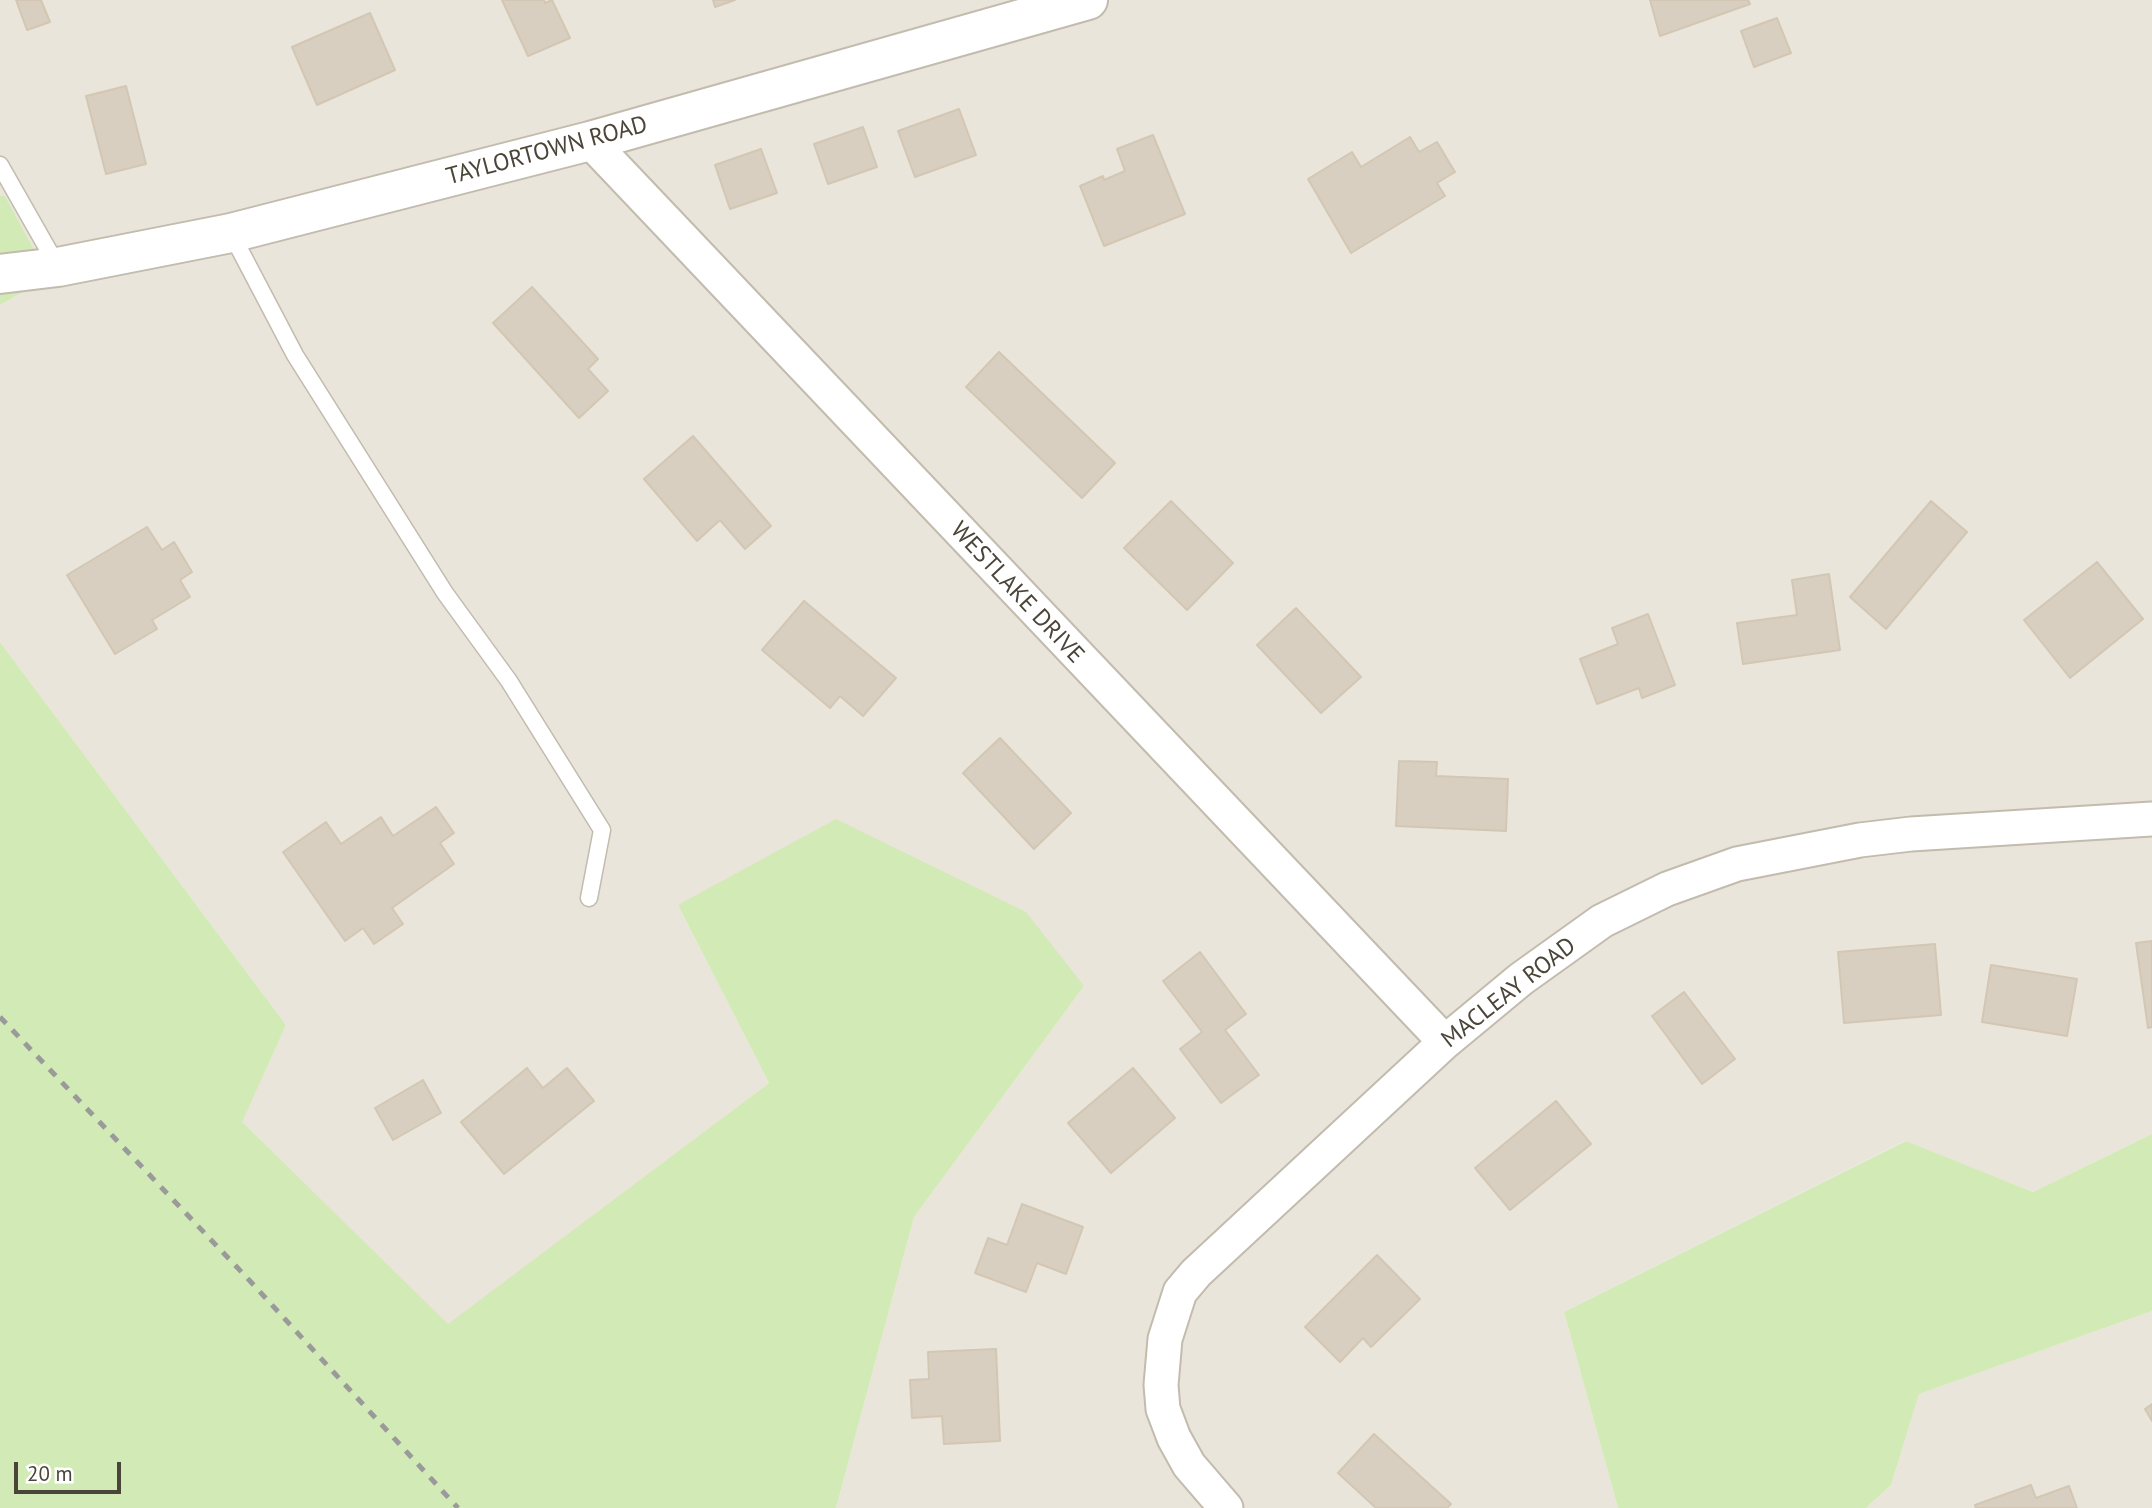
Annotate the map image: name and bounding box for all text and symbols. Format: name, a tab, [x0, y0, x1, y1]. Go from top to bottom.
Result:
street label: TAYLORTOWN ROAD	[443, 110, 651, 192]
street label: WESTLAKE DRIVE	[944, 516, 1090, 670]
street label: MACLEAY ROAD	[1436, 932, 1582, 1054]
scale bar	[18, 1448, 124, 1492]
text: 20 m	[27, 1460, 73, 1487]

